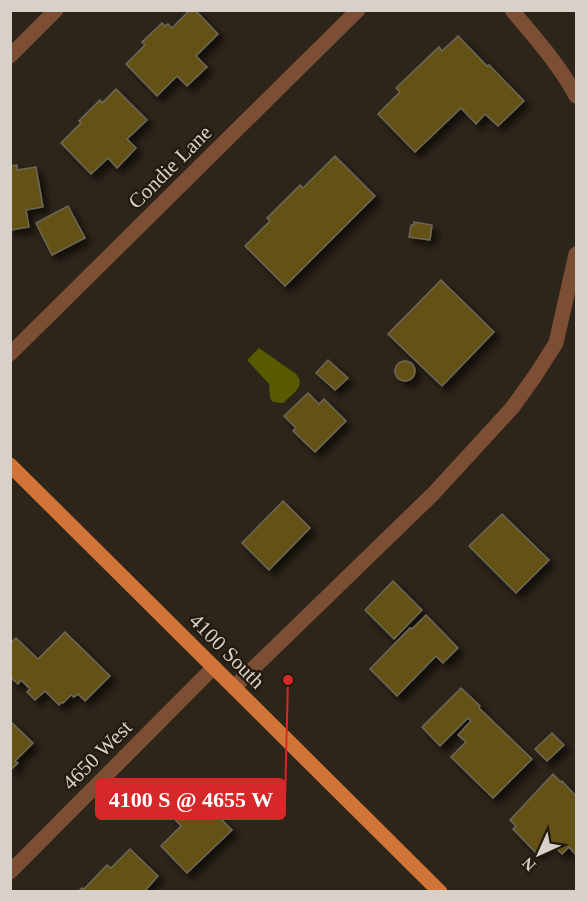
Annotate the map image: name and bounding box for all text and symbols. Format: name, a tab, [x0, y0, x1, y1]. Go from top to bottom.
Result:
street label: Condie Lane	[123, 120, 217, 214]
street label: 4100 South	[184, 608, 270, 694]
street label: 4650 West	[57, 715, 137, 795]
callout: 4100 S @ 4655 W	[96, 779, 285, 819]
text: 4100 S @ 4655 W	[109, 787, 273, 812]
north arrow	[509, 824, 569, 884]
text: N	[518, 854, 539, 874]

